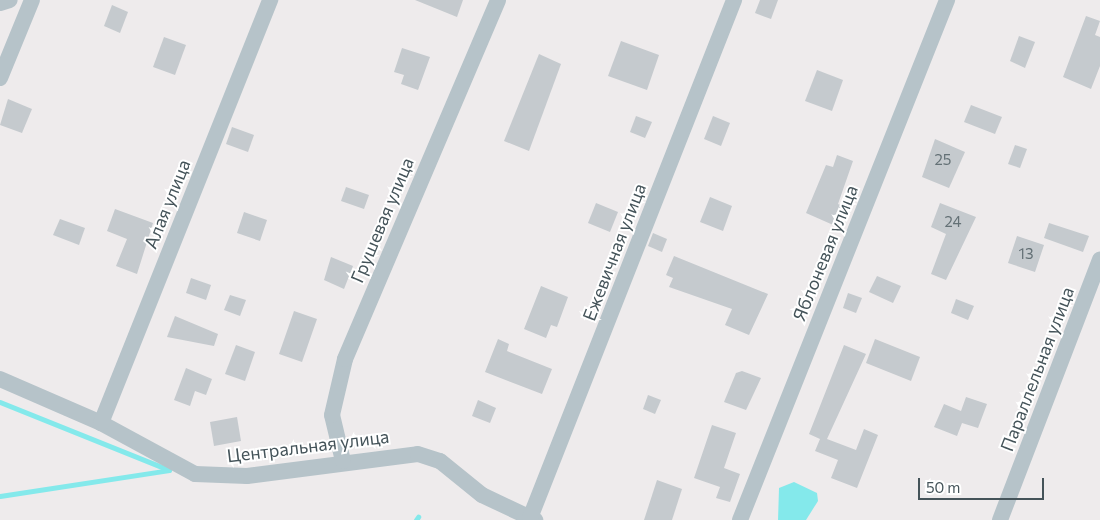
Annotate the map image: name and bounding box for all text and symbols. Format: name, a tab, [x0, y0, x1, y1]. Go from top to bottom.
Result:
house number: 25	[935, 151, 951, 169]
street label: Грушевая улица	[346, 154, 418, 286]
street label: Алая улица	[139, 156, 195, 252]
street label: Ежевичная улица	[578, 180, 650, 324]
street label: Яблоневая улица	[788, 182, 862, 324]
house number: 24	[944, 213, 962, 231]
house number: 13	[1019, 245, 1033, 263]
street label: Параллельная улица	[996, 284, 1078, 454]
street label: Центральная улица	[226, 425, 390, 467]
scale bar	[920, 468, 1046, 500]
text: 50 m	[926, 478, 960, 496]

